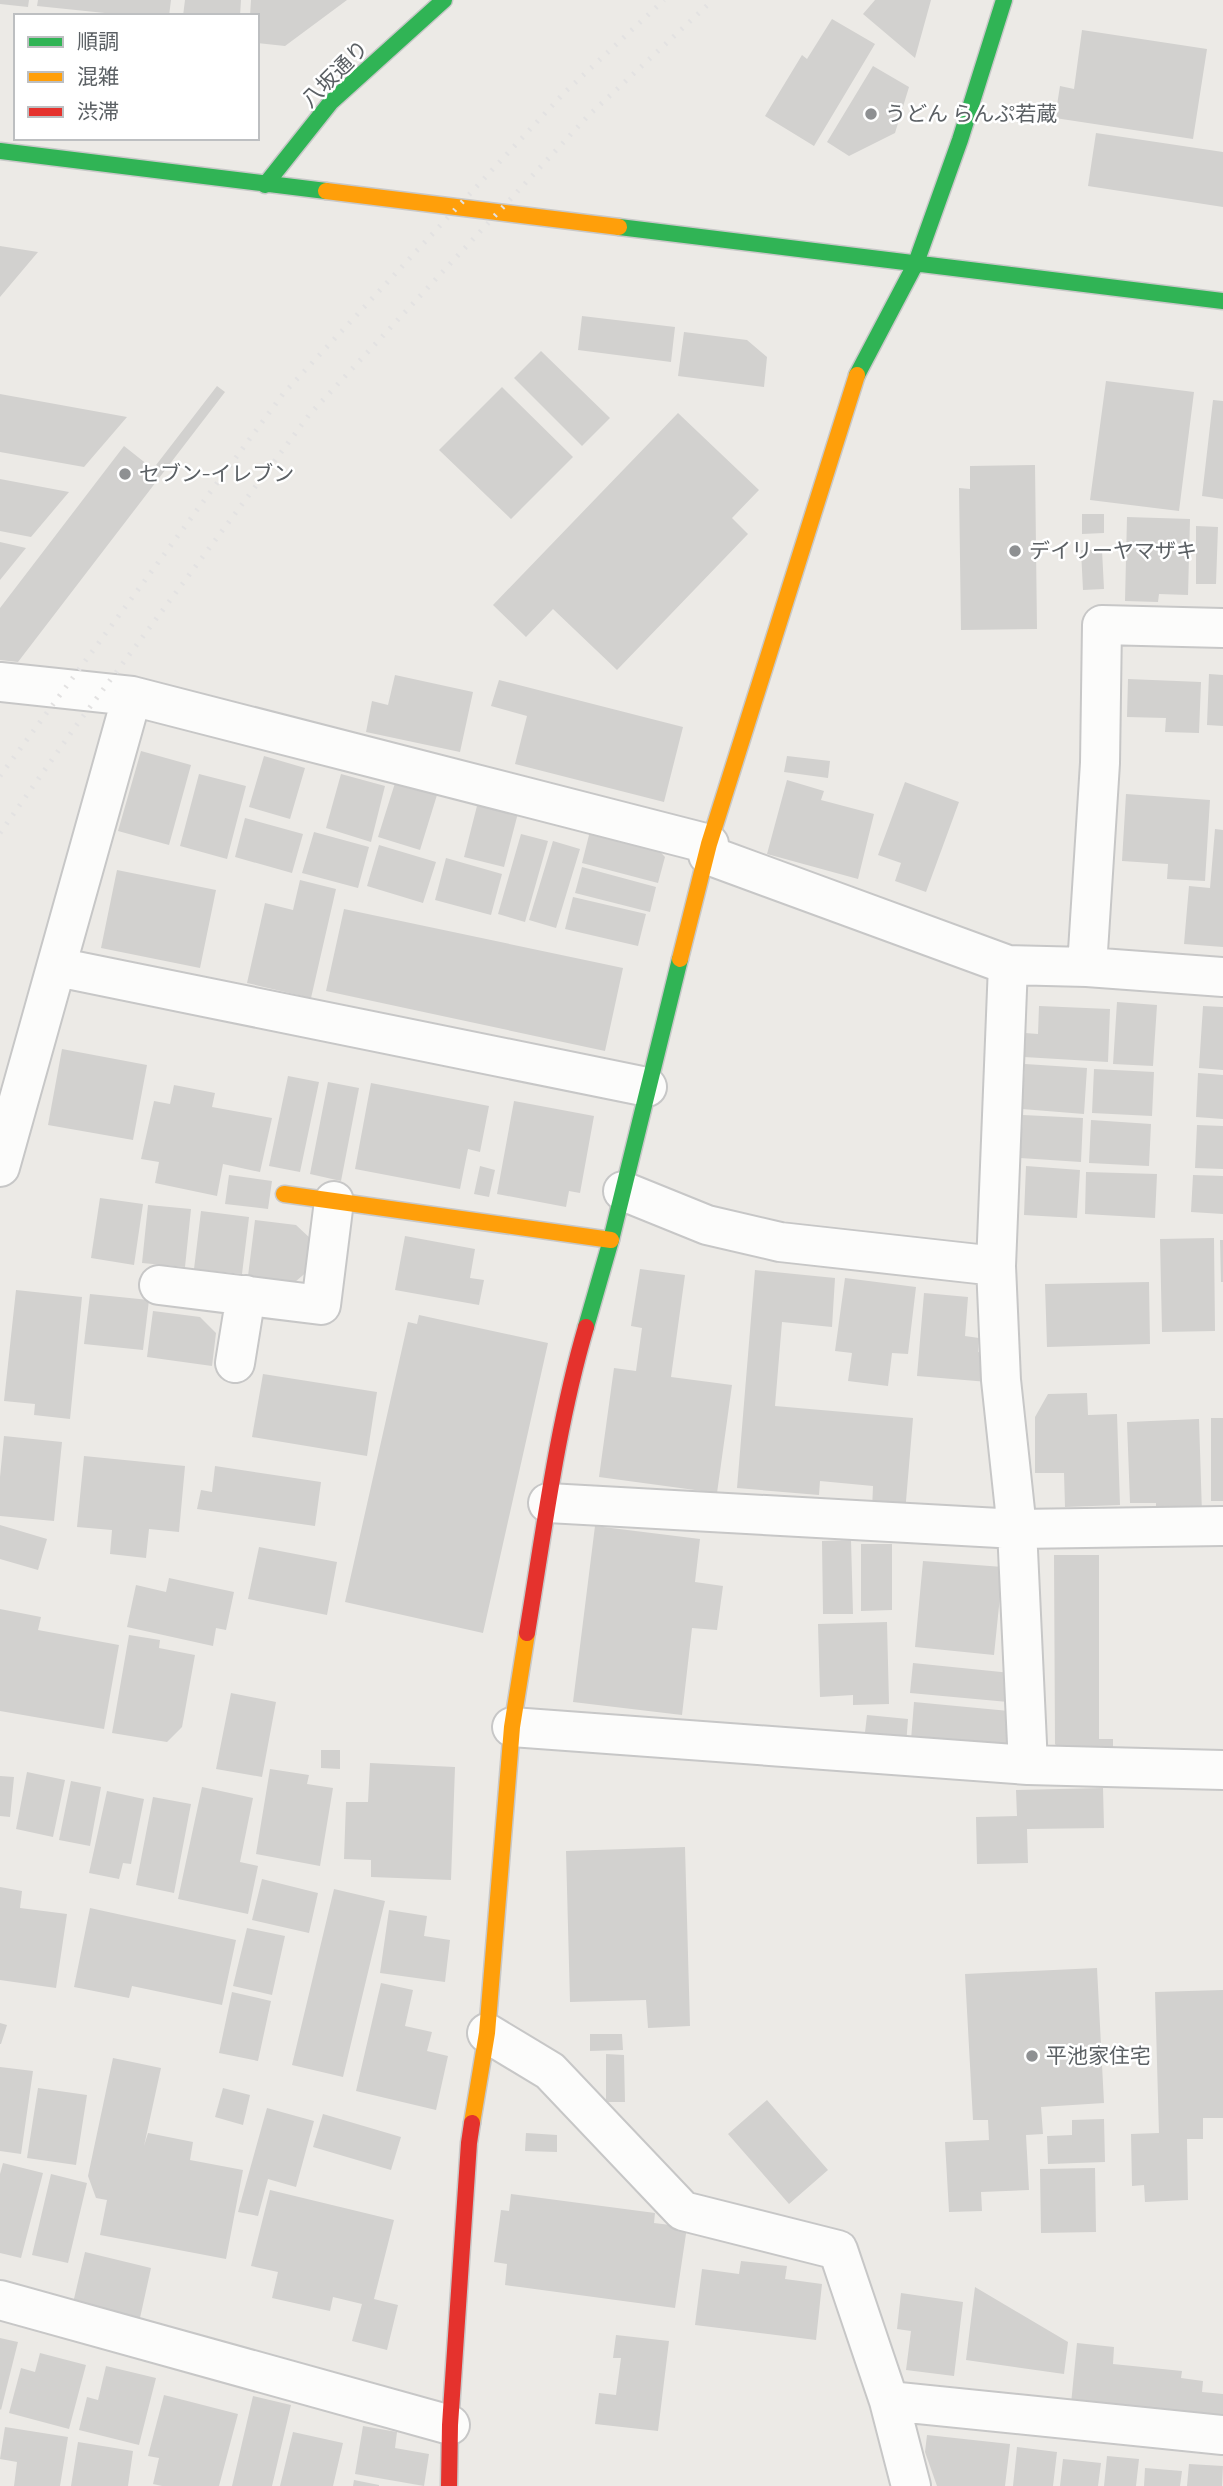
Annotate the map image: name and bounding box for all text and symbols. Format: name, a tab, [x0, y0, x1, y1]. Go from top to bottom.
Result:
legend	[14, 14, 259, 140]
text: 順調	[77, 28, 119, 53]
street label: 八坂通り	[295, 34, 372, 111]
text: 混雑	[77, 63, 119, 88]
text: 渋滞	[77, 98, 119, 123]
place label: うどん らんぷ若蔵	[885, 100, 1057, 125]
marker: うどん らんぷ若蔵	[863, 106, 879, 122]
place label: セブン-イレブン	[139, 460, 294, 485]
marker: セブン-イレブン	[117, 466, 133, 482]
place label: デイリーヤマザキ	[1029, 537, 1197, 562]
marker: デイリーヤマザキ	[1007, 543, 1023, 559]
place label: 平池家住宅	[1046, 2042, 1151, 2067]
marker: 平池家住宅	[1024, 2048, 1040, 2064]

